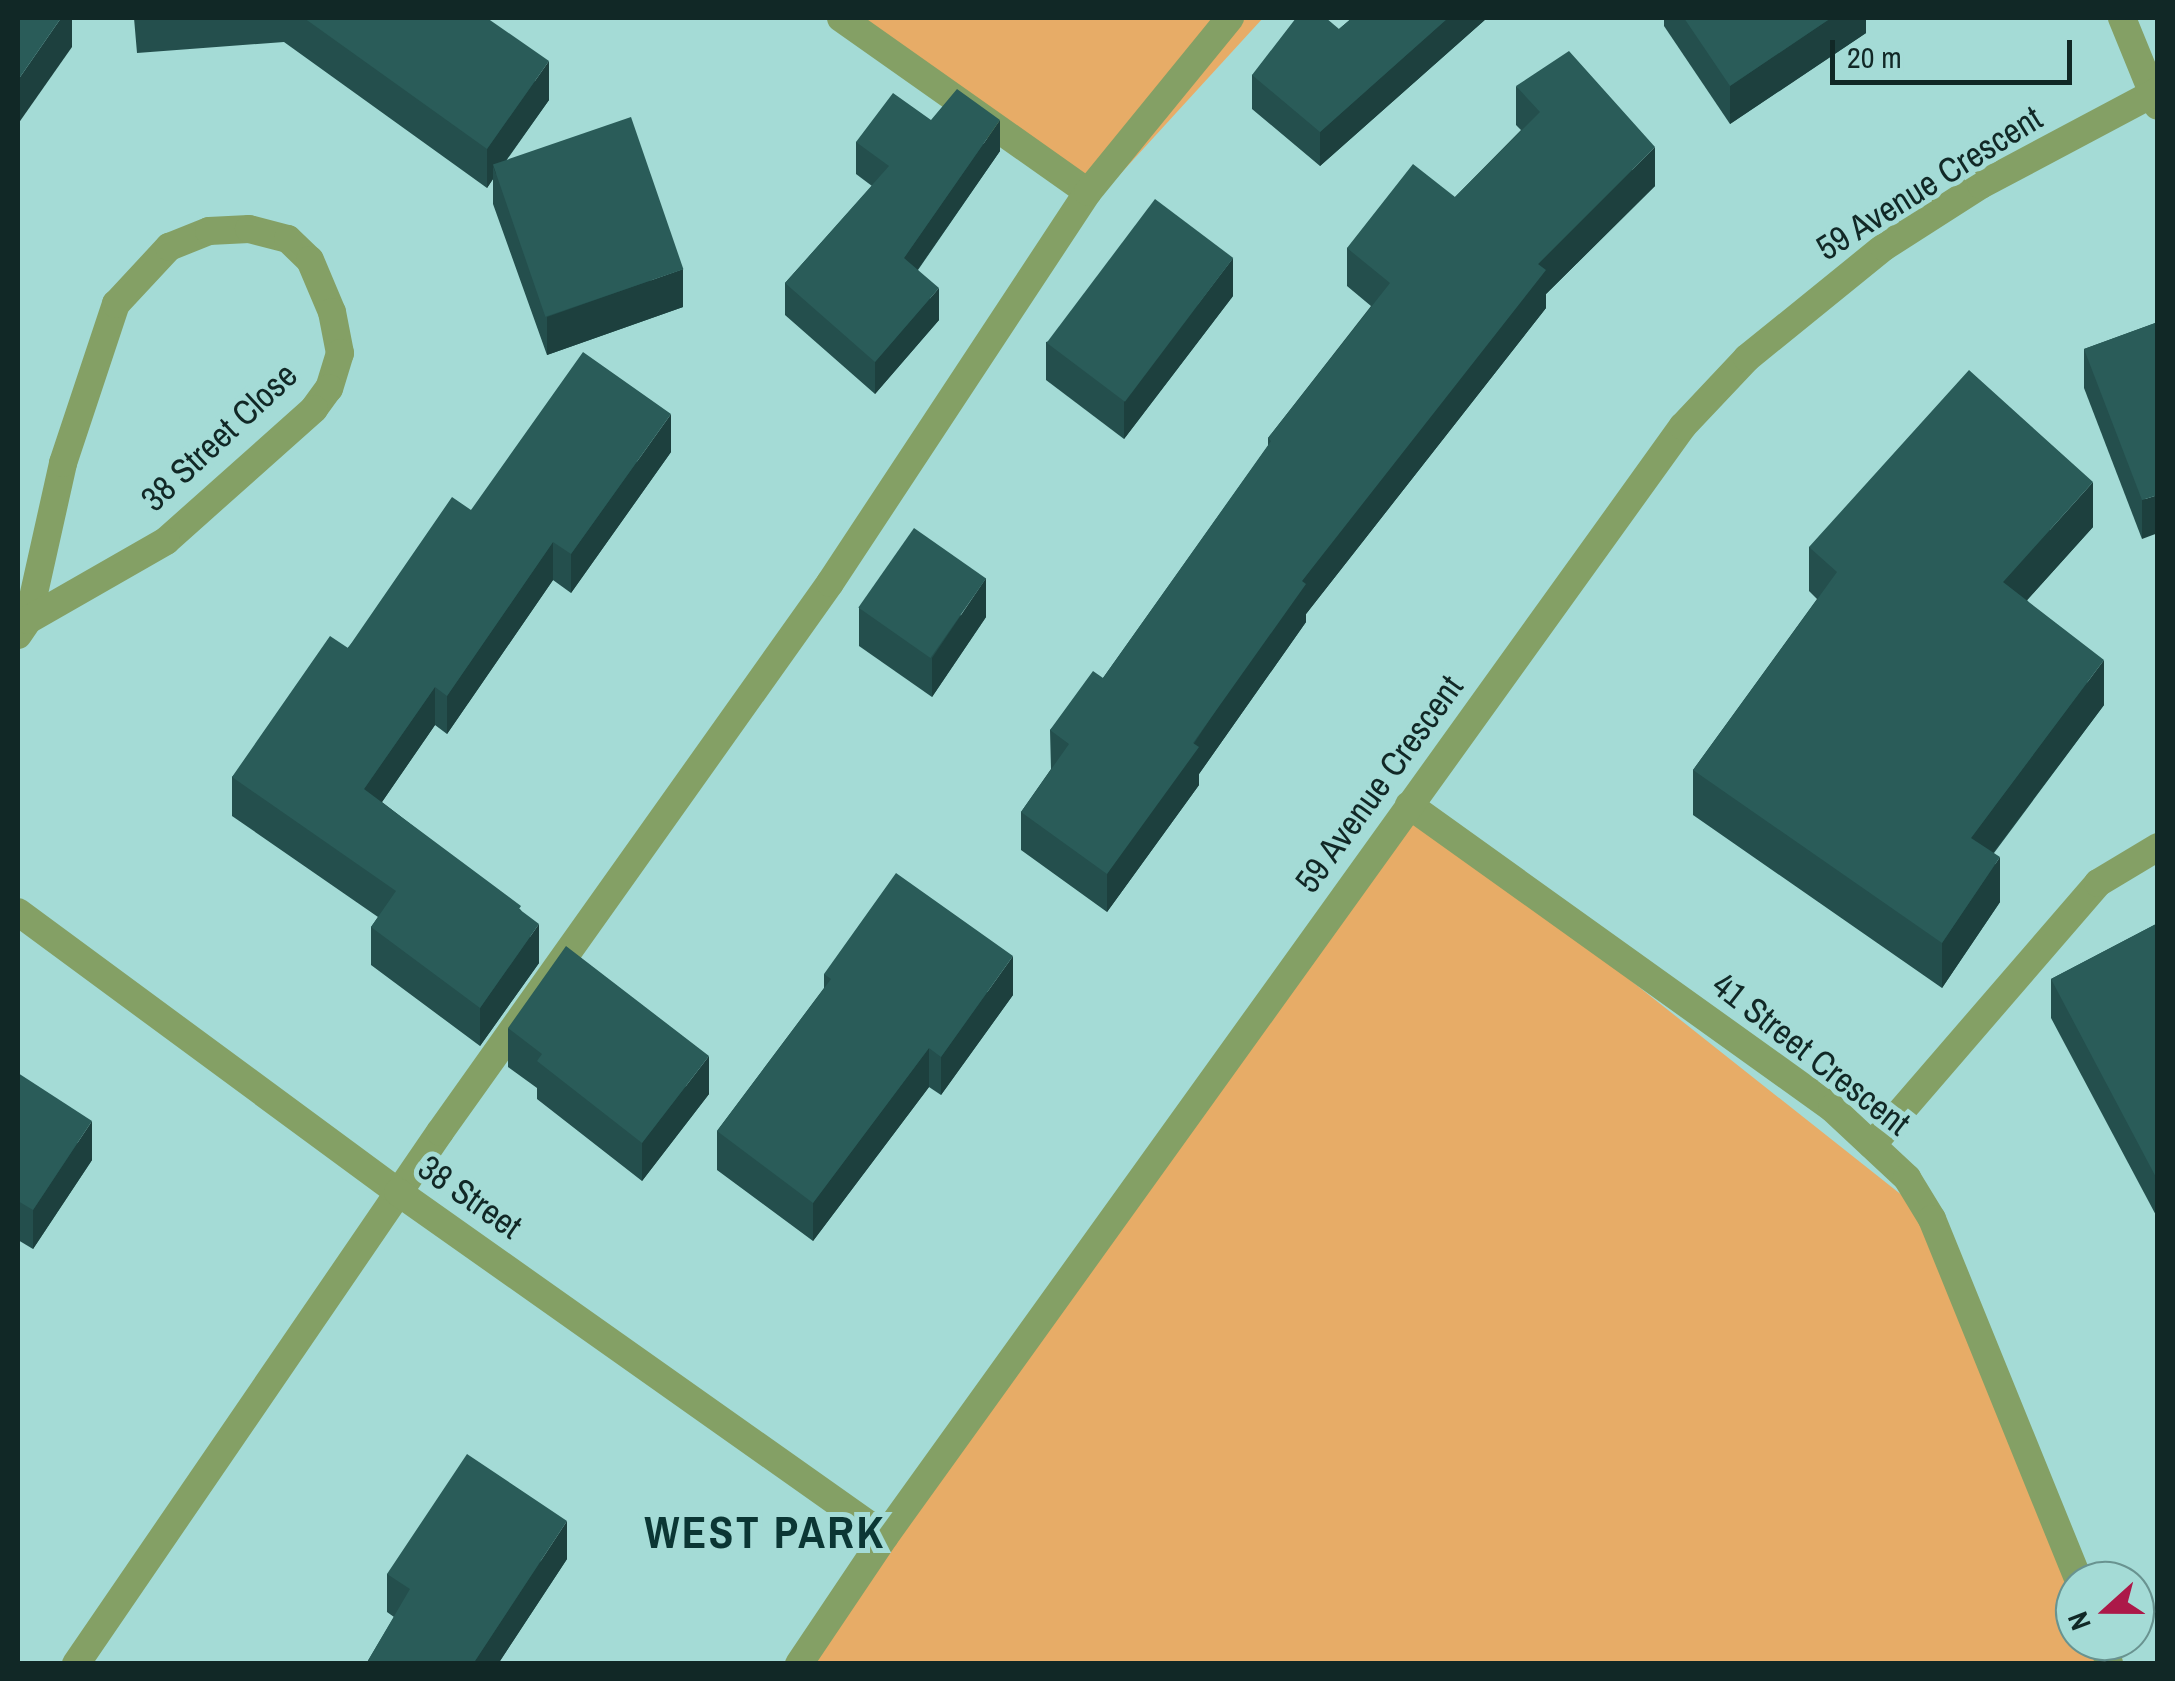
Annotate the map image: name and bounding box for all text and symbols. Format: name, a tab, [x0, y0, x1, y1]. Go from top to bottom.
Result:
scale bar	[1835, 20, 2078, 82]
text: 20 m	[1847, 37, 1902, 77]
street label: 59 Avenue Crescent	[1808, 96, 2050, 270]
street label: 38 Street Close	[132, 354, 306, 520]
street label: 59 Avenue Crescent	[1286, 667, 1472, 901]
street label: 41 Street Crescent	[1704, 964, 1918, 1144]
street label: 38 Street	[410, 1146, 530, 1248]
district label: WEST PARK	[644, 1505, 886, 1559]
north arrow	[2055, 1561, 2155, 1661]
text: N	[2058, 1606, 2100, 1636]

